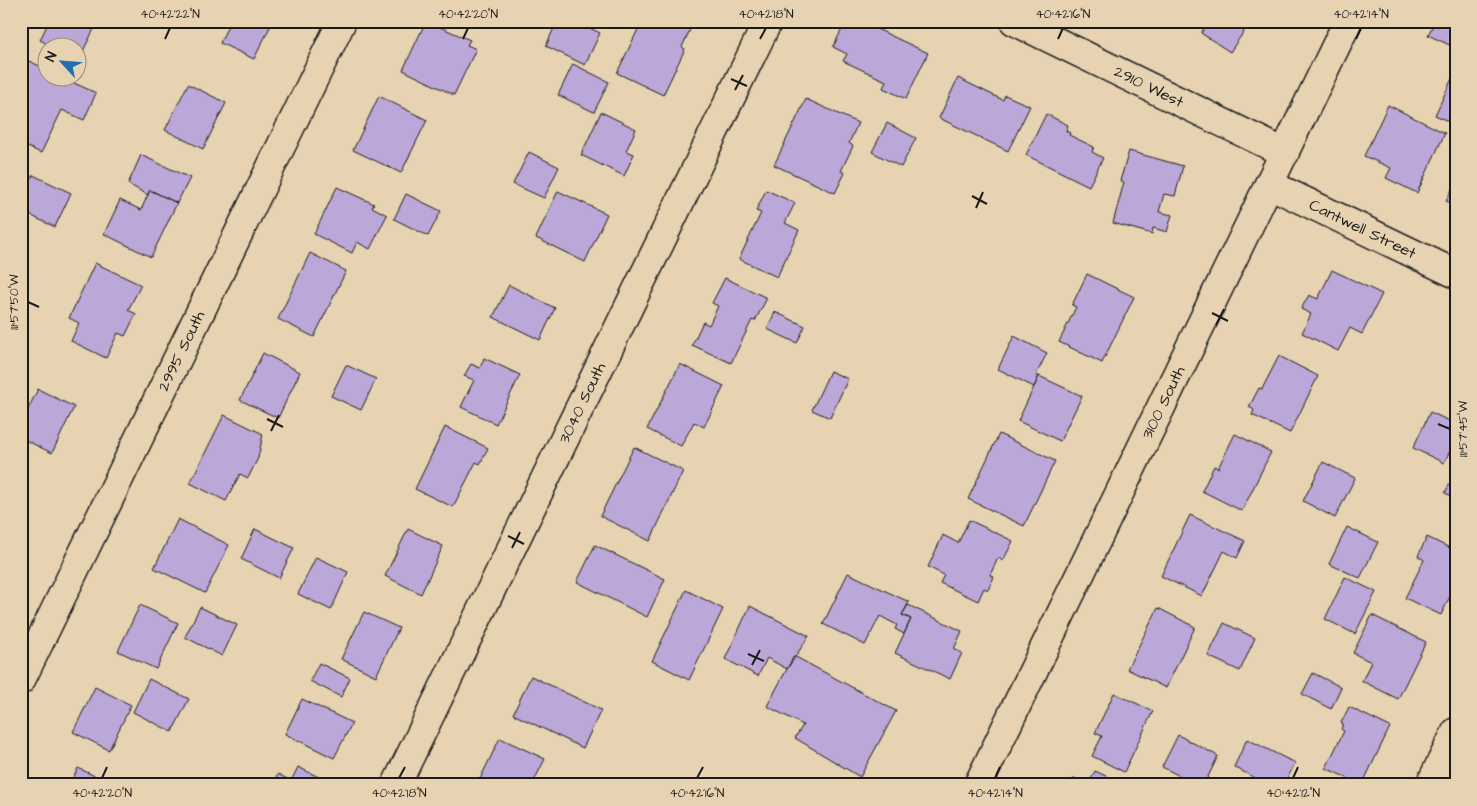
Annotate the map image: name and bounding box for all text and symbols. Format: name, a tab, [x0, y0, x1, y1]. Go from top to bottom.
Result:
text: 40°42'22"N	[140, 6, 200, 23]
text: 40°42'20"N	[438, 6, 499, 23]
text: 40°42'18"N	[738, 6, 794, 23]
text: 40°42'16"N	[1036, 6, 1091, 23]
text: 40°42'14"N	[1333, 6, 1389, 23]
north arrow	[38, 38, 88, 88]
text: N	[40, 48, 62, 65]
street label: 2910 West	[1110, 60, 1188, 113]
street label: Cantwell Street	[1306, 194, 1420, 264]
text: 111°57'50"W	[6, 274, 23, 330]
street label: 2995 South	[152, 307, 210, 395]
street label: 3040 South	[553, 359, 611, 447]
street label: 3100 South	[1136, 362, 1190, 443]
text: 111°57'45"W	[1455, 400, 1472, 457]
text: 40°42'20"N	[72, 785, 133, 802]
text: 40°42'18"N	[371, 785, 427, 802]
text: 40°42'16"N	[670, 785, 725, 802]
text: 40°42'14"N	[967, 785, 1023, 802]
text: 40°42'12"N	[1266, 785, 1321, 802]

